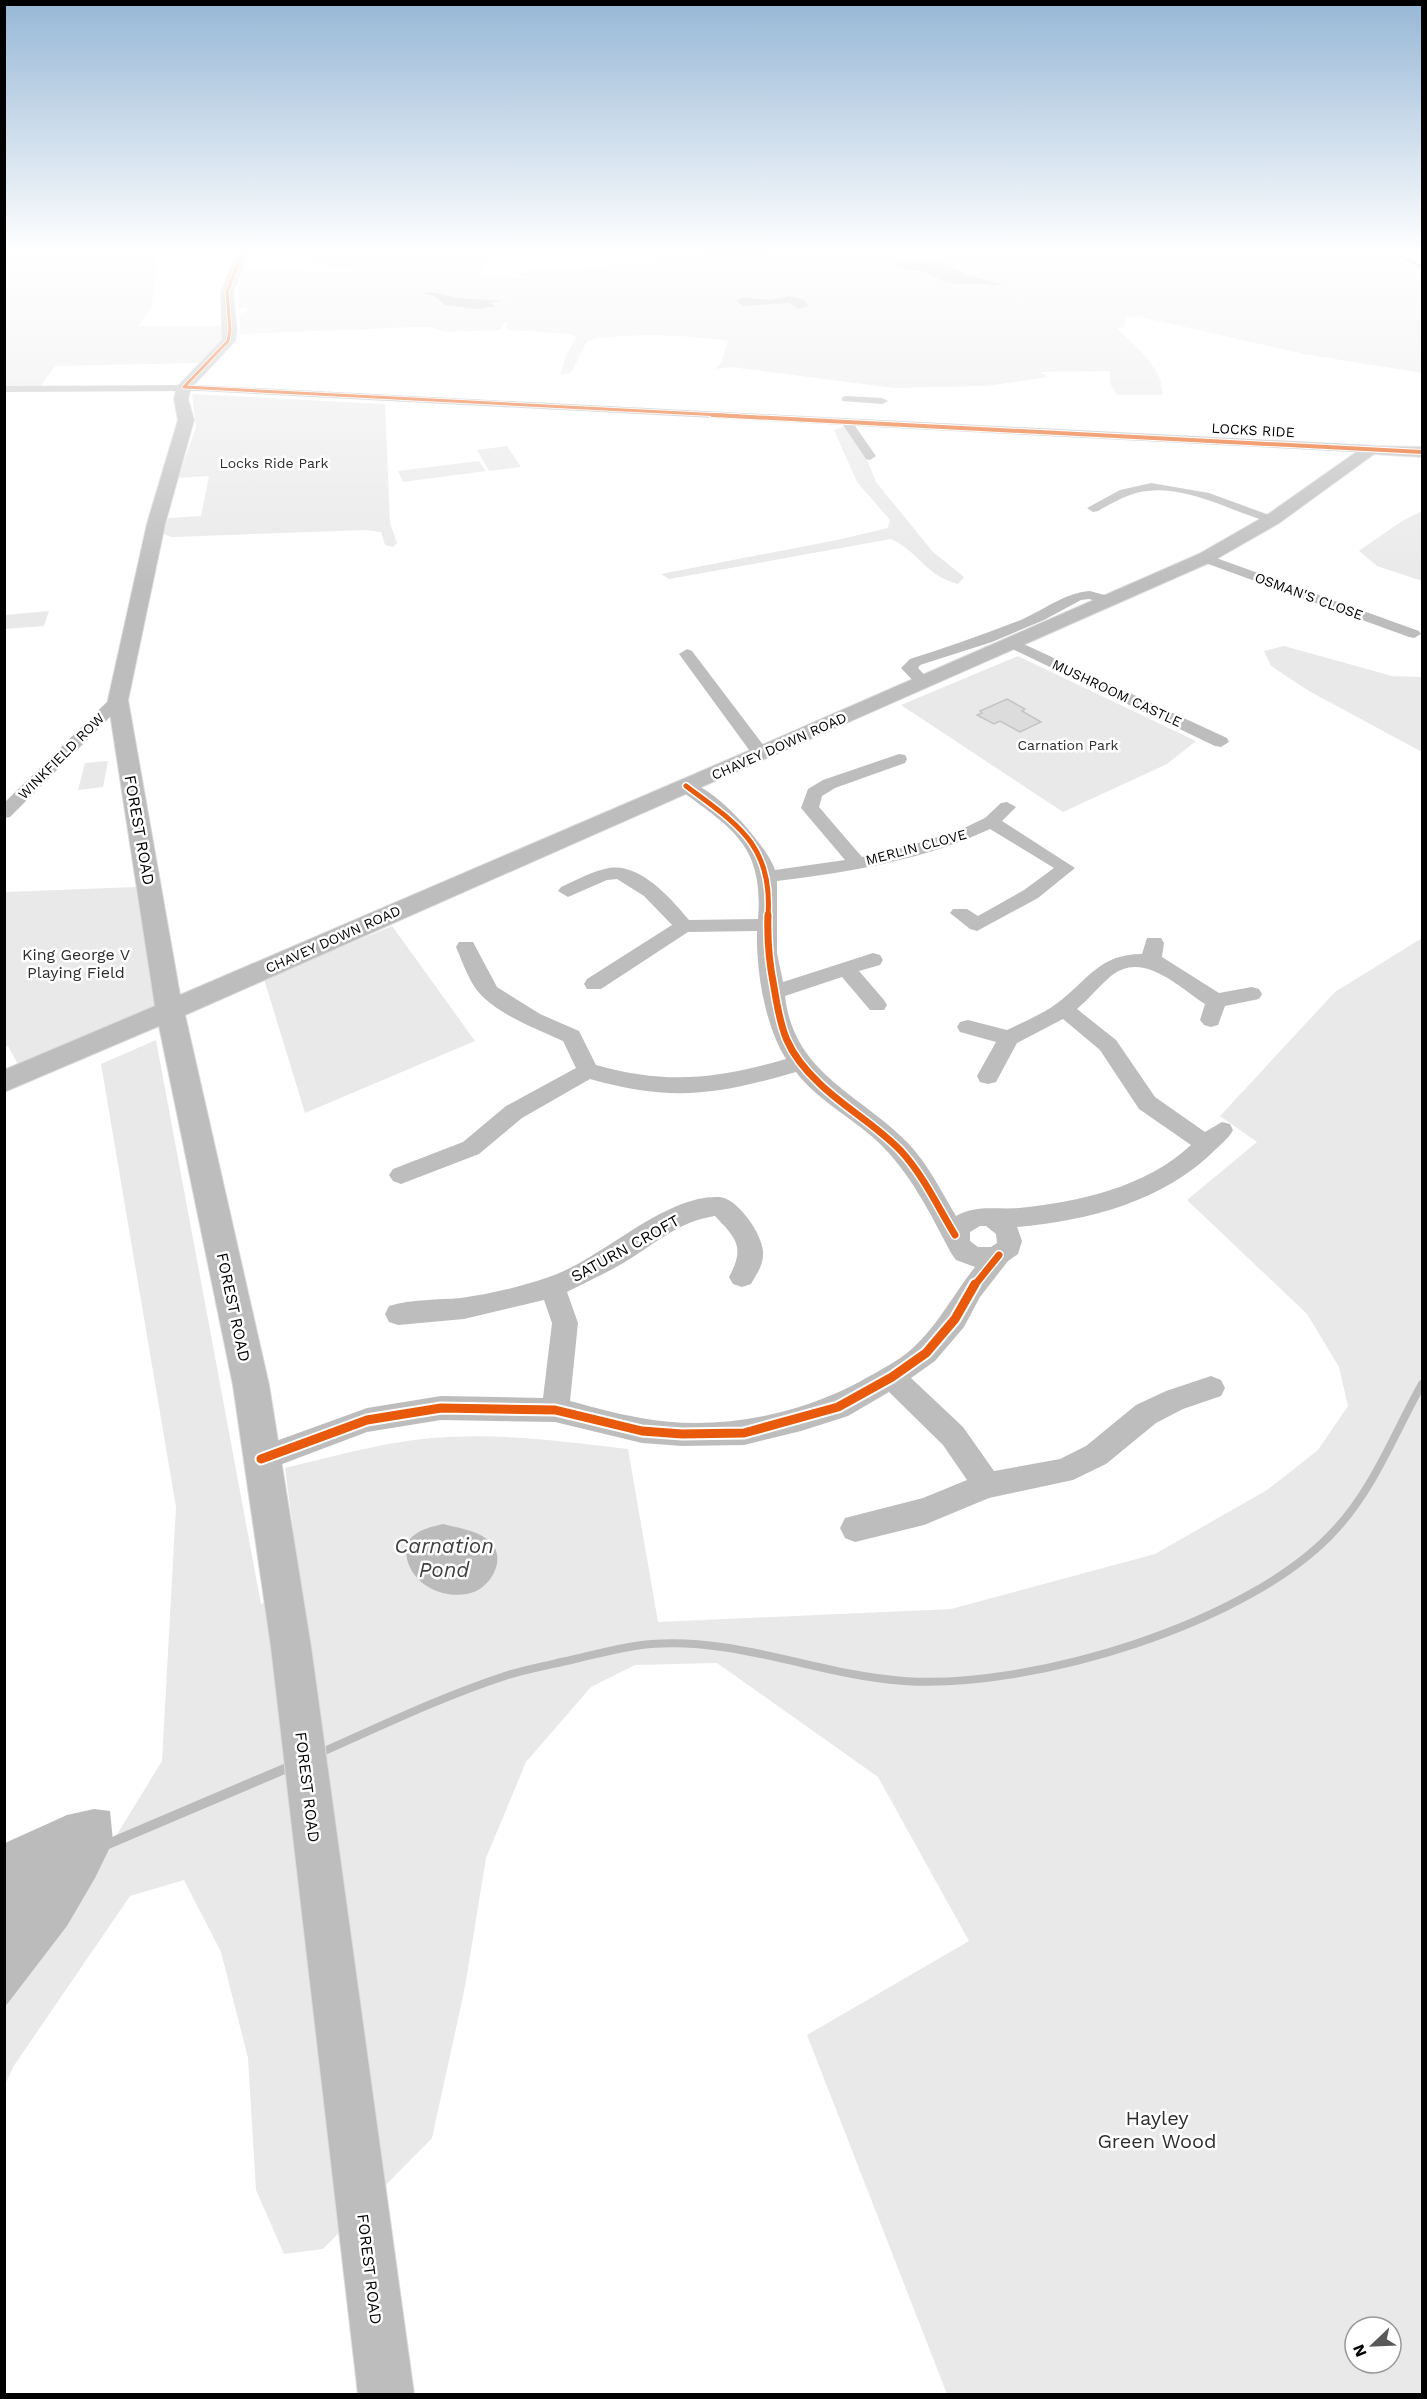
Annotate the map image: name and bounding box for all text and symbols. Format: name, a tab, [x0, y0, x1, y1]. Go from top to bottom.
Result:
street label: LOCKS RIDE	[1211, 420, 1295, 440]
park label: Locks Ride Park	[219, 455, 329, 471]
street label: OSMAN'S CLOSE	[1253, 569, 1365, 623]
street label: MUSHROOM CASTLE	[1050, 656, 1184, 730]
street label: CHAVEY DOWN ROAD	[709, 709, 849, 783]
street label: WINKFIELD ROW	[15, 710, 107, 802]
park label: Carnation Park	[1017, 737, 1119, 753]
street label: FOREST ROAD	[121, 774, 159, 886]
street label: MERLIN CLOVE	[864, 826, 968, 868]
street label: CHAVEY DOWN ROAD	[263, 902, 403, 976]
park label: King George V Playing Field	[22, 945, 130, 982]
street label: SATURN CROFT	[568, 1211, 683, 1286]
street label: FOREST ROAD	[213, 1251, 254, 1363]
water label: Carnation Pond	[394, 1533, 494, 1582]
street label: FOREST ROAD	[291, 1731, 324, 1843]
park label: Hayley Green Wood	[1097, 2106, 1217, 2153]
street label: FOREST ROAD	[353, 2213, 386, 2325]
north arrow	[1343, 2315, 1403, 2375]
text: N	[1349, 2341, 1371, 2360]

